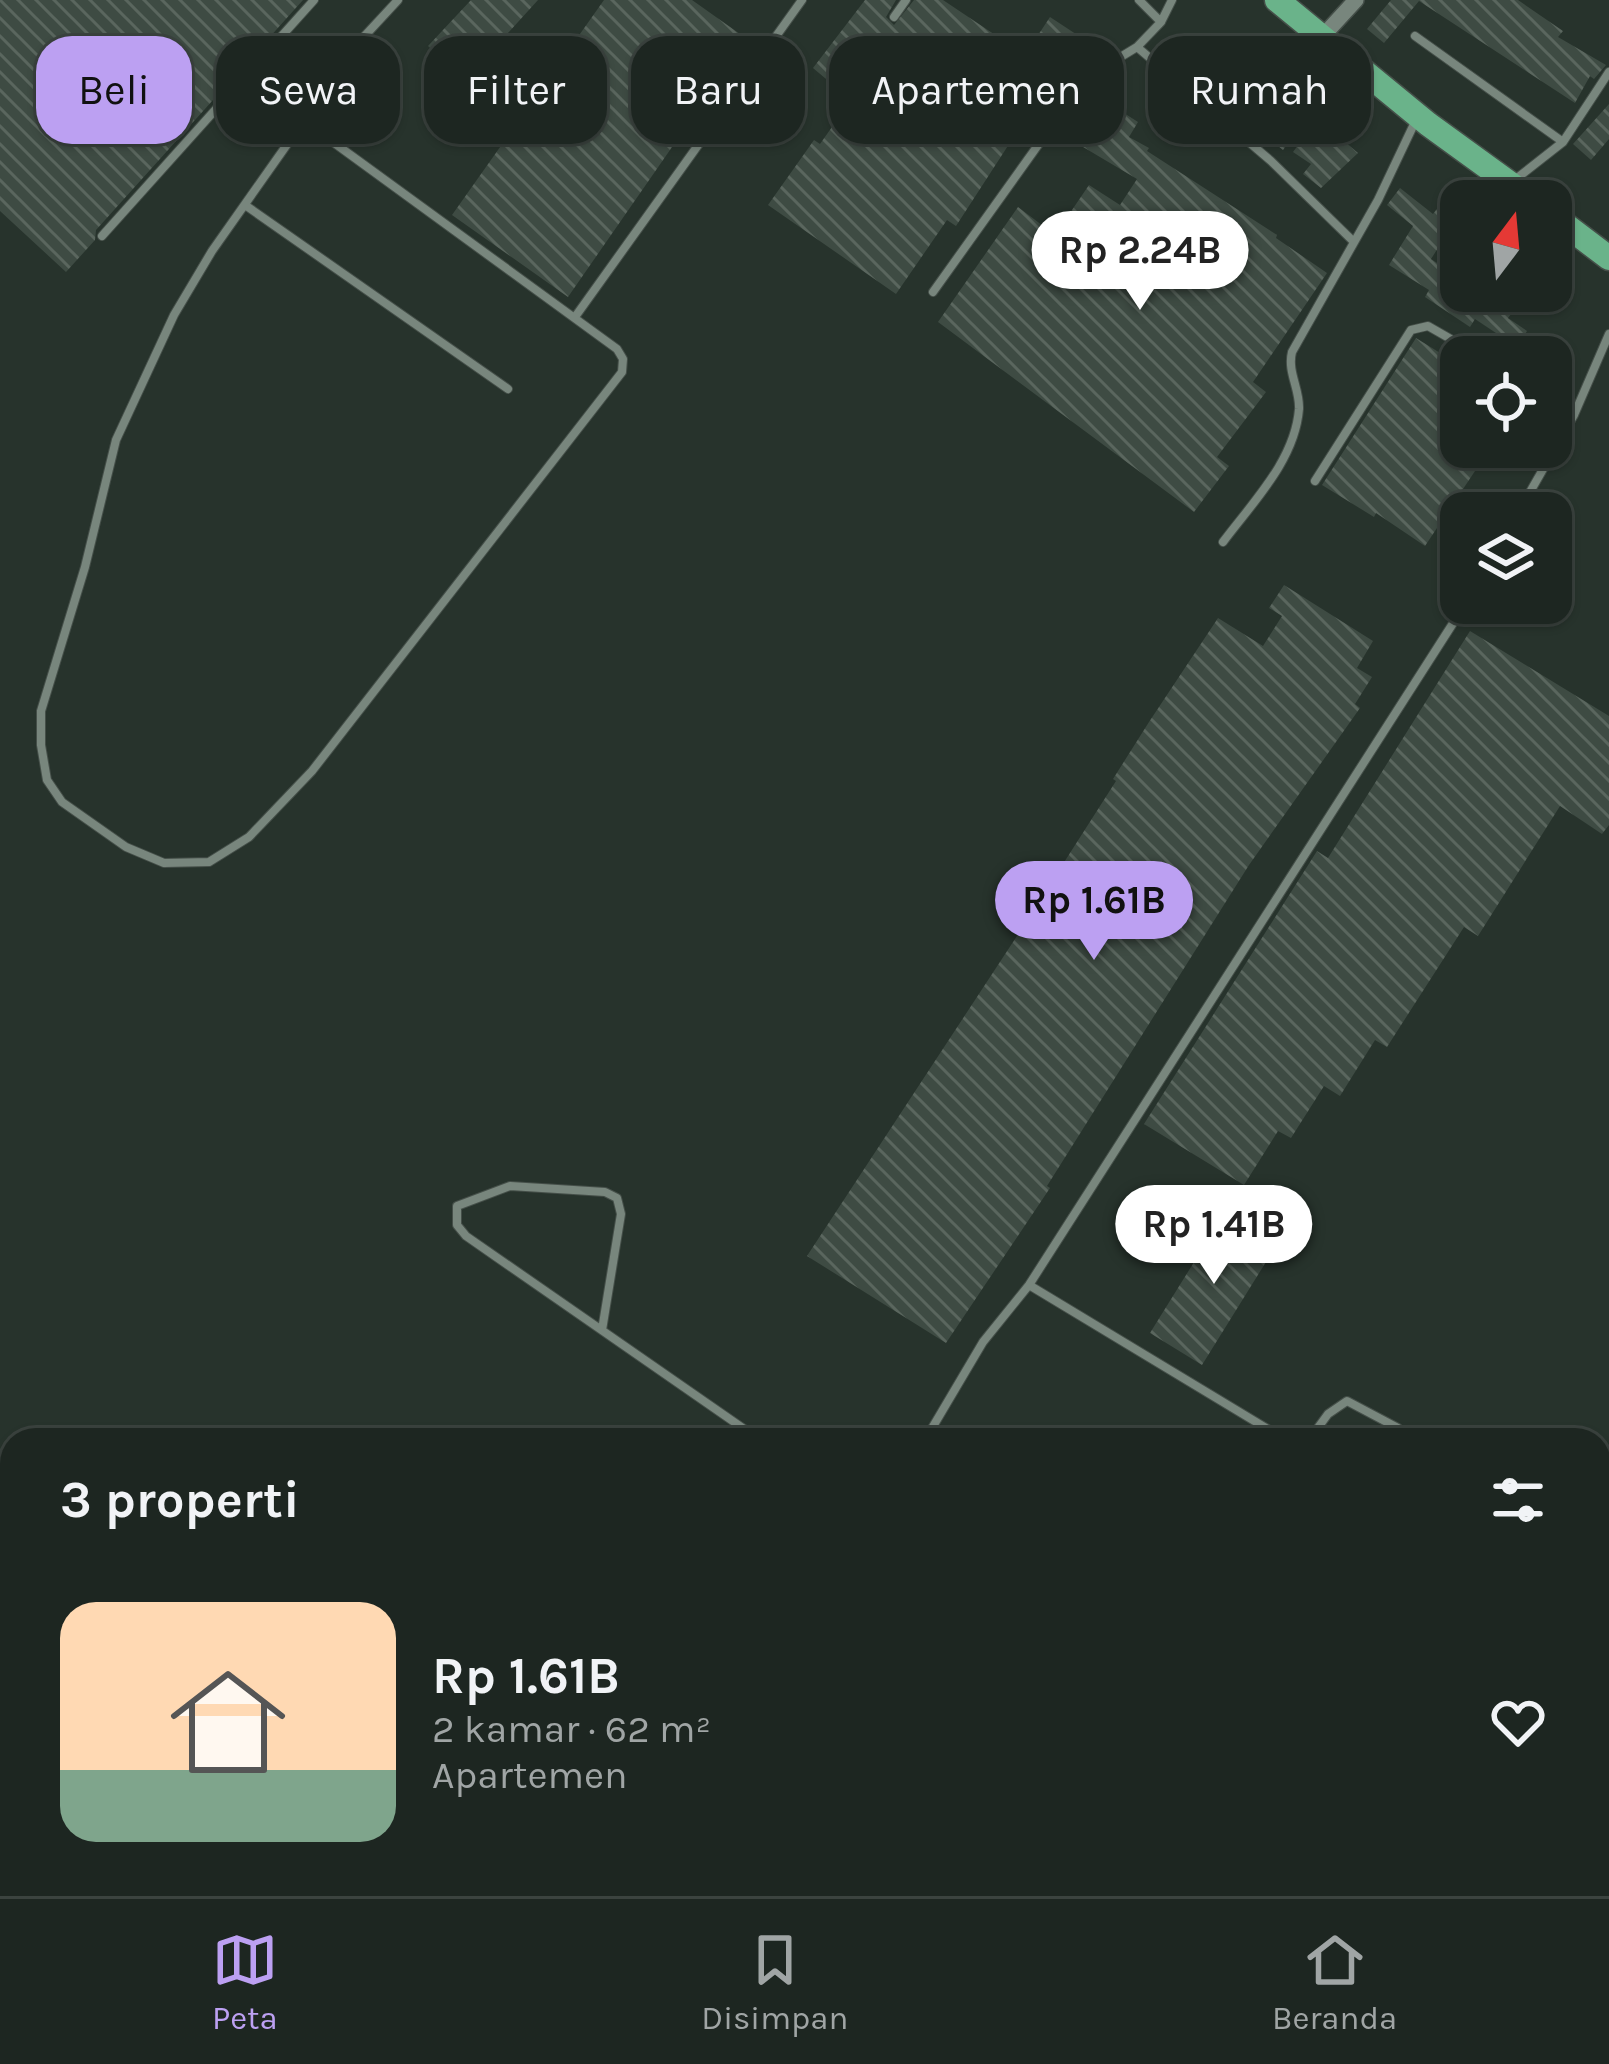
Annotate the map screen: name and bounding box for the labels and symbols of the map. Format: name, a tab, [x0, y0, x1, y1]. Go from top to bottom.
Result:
north arrow	[1440, 180, 1572, 312]
pin: Rp 2.24B	[1016, 211, 1264, 313]
pin: Rp 1.61B	[970, 861, 1218, 963]
pin: Rp 1.41B	[1090, 1185, 1338, 1287]

